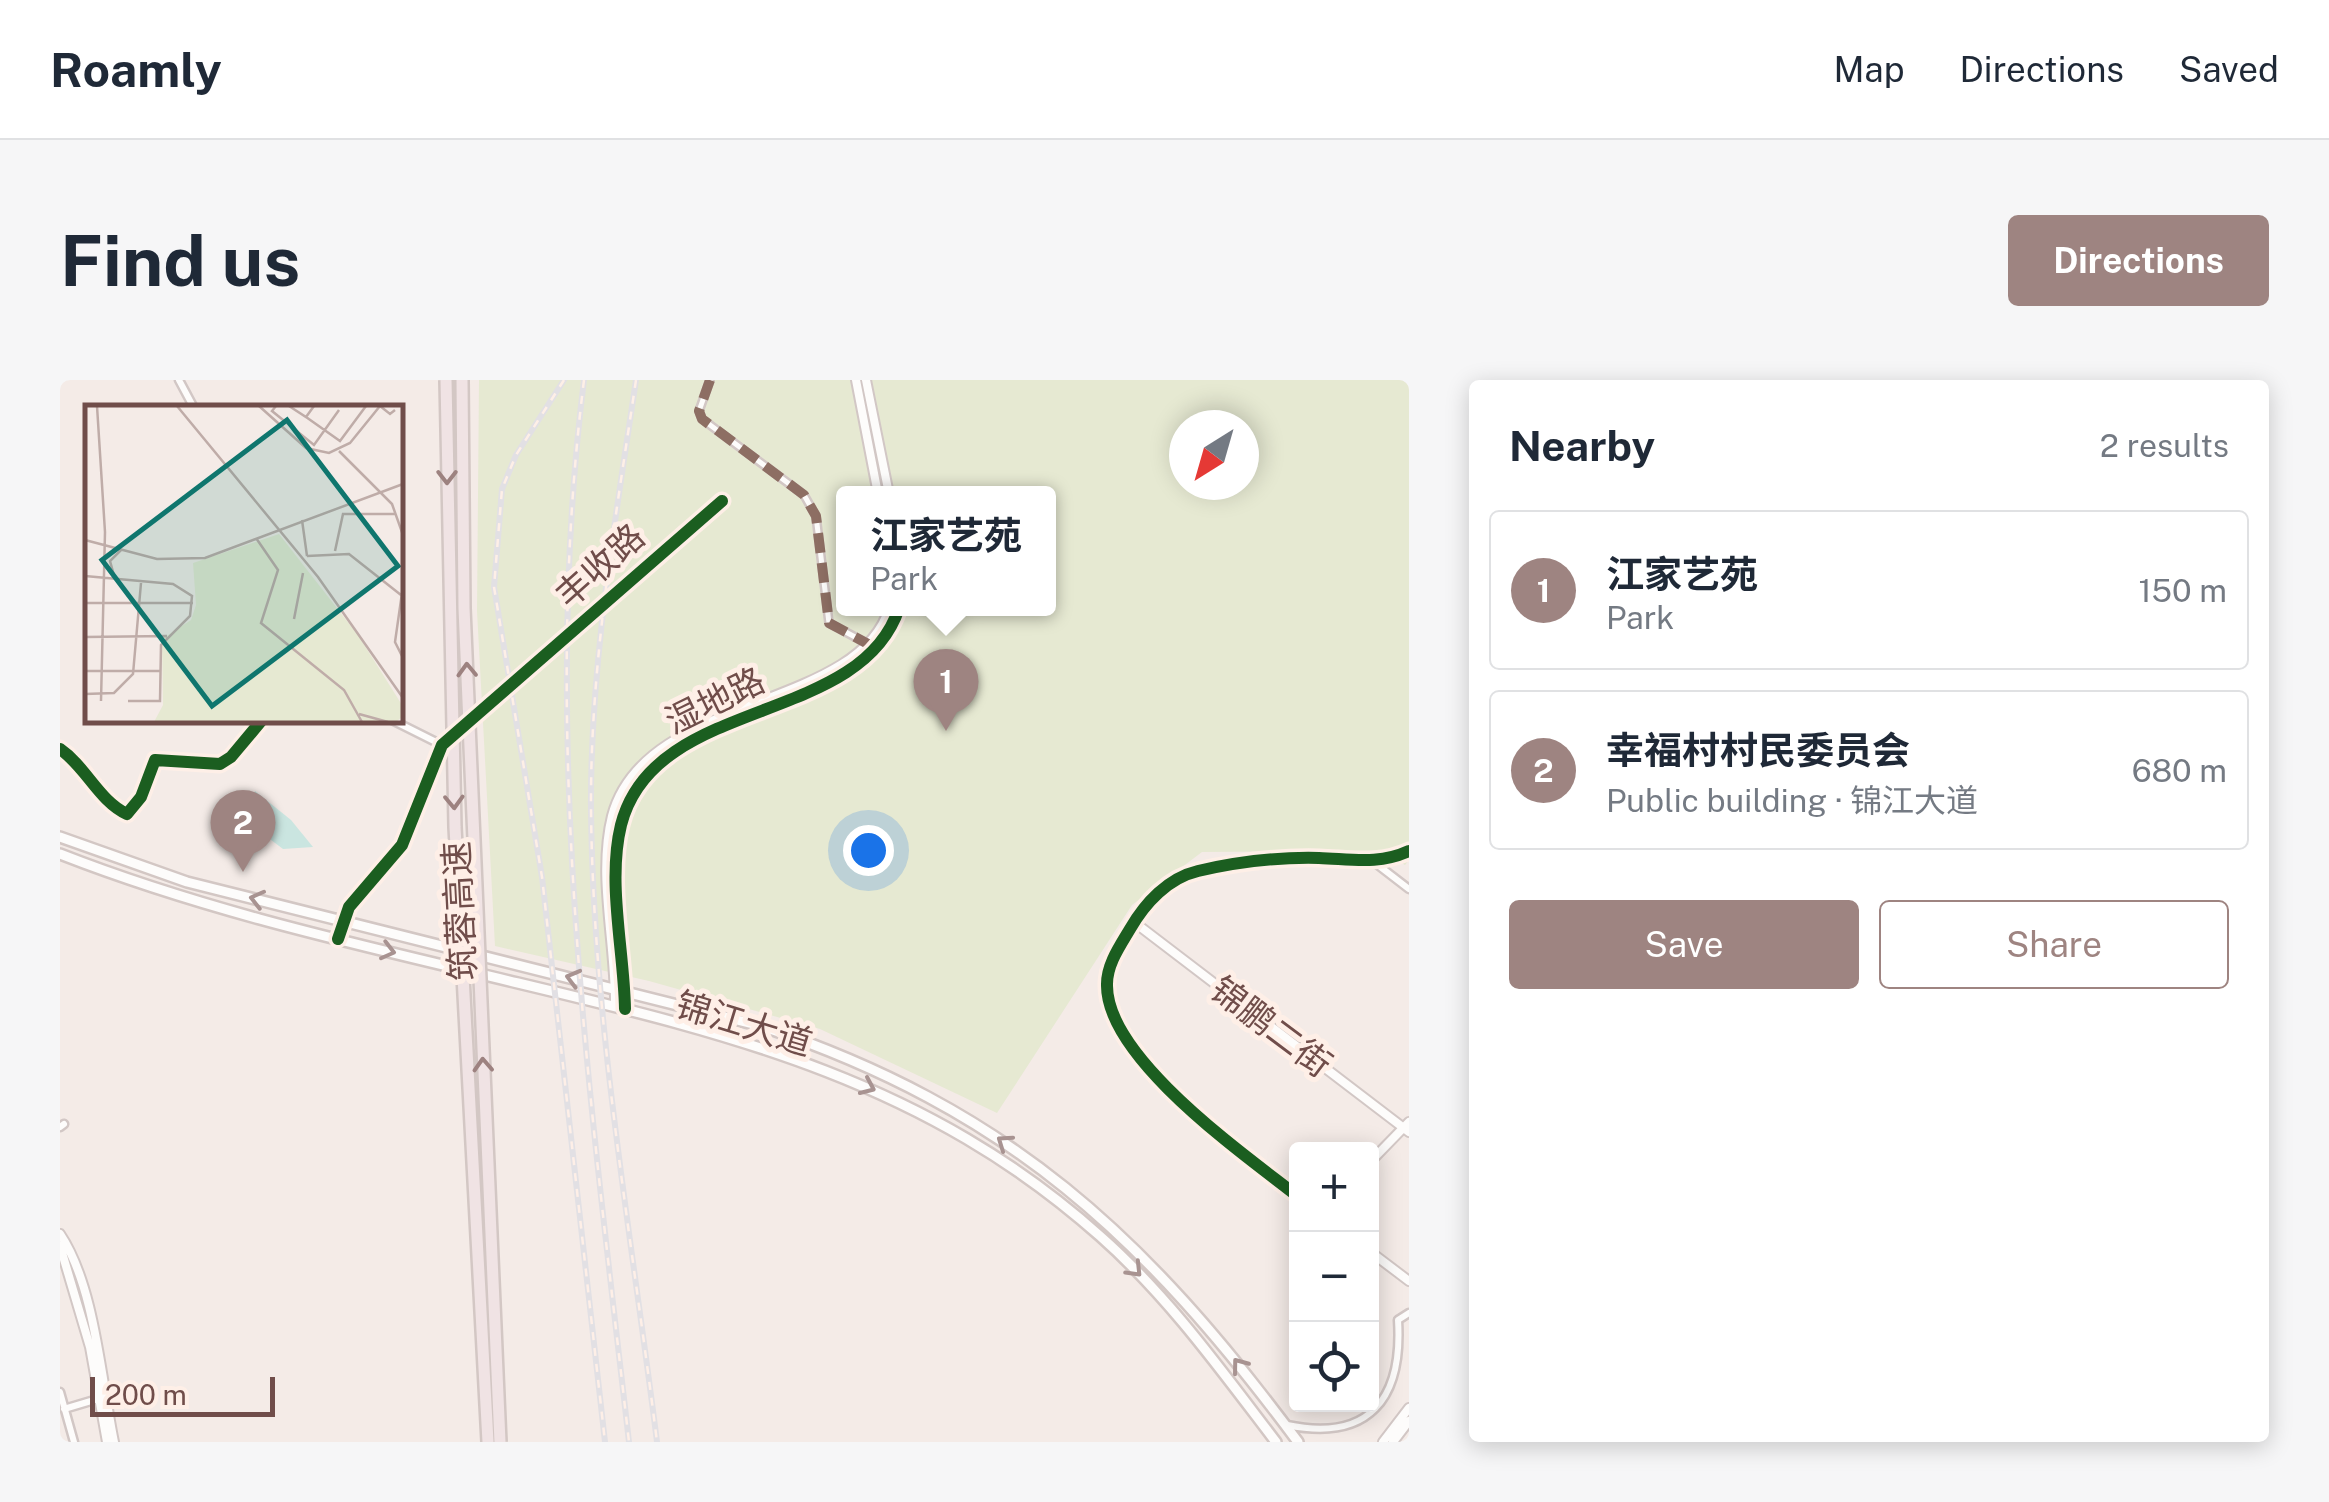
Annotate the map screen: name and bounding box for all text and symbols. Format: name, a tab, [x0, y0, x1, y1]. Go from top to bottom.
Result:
text: Roamly	[50, 41, 222, 98]
text: Map	[1833, 49, 1904, 90]
text: Directions	[1959, 49, 2124, 90]
text: Saved	[2179, 49, 2279, 90]
button: Directions	[2008, 215, 2269, 306]
text: Find us	[60, 219, 300, 302]
inset map	[85, 405, 402, 722]
north arrow	[1169, 410, 1259, 500]
text: Nearby	[1509, 421, 1655, 470]
text: 2 results	[2100, 427, 2229, 464]
one-way arrow	[436, 470, 458, 486]
popup	[836, 486, 1056, 616]
text: 江家艺苑	[870, 513, 1022, 558]
street label: 丰收路	[547, 515, 652, 616]
text: 江家艺苑	[1606, 552, 1758, 597]
text: Park	[870, 560, 938, 597]
text: 1	[1537, 572, 1550, 609]
text: 150 m	[2138, 572, 2227, 609]
text: Park	[1606, 599, 1674, 636]
pin: 1	[914, 648, 978, 731]
street label: 湿地路	[659, 659, 771, 742]
one-way arrow	[456, 662, 477, 678]
text: 幸福村村民委员会	[1606, 728, 1910, 773]
text: 2	[1533, 752, 1554, 789]
text: 680 m	[2132, 752, 2227, 789]
text: Public building · 锦江大道	[1606, 782, 1978, 819]
pin: 2	[210, 790, 276, 872]
one-way arrow	[444, 795, 465, 811]
your location	[843, 825, 894, 876]
street label: 筑蓉高速	[435, 840, 484, 982]
one-way arrow	[249, 890, 266, 911]
button: Save	[1509, 900, 1859, 989]
button: Share	[1879, 900, 2229, 989]
one-way arrow	[379, 940, 396, 961]
street label: 锦鹏二街	[1203, 968, 1340, 1085]
one-way arrow	[564, 969, 581, 990]
street label: 锦江大道	[671, 983, 817, 1064]
one-way arrow	[473, 1056, 494, 1072]
one-way arrow	[858, 1075, 876, 1095]
one-way arrow	[997, 1136, 1015, 1154]
map controls	[1289, 1142, 1379, 1412]
button: +	[1289, 1142, 1379, 1232]
button: −	[1289, 1232, 1379, 1322]
one-way arrow	[1123, 1259, 1141, 1277]
button: locate	[1289, 1322, 1379, 1412]
one-way arrow	[1233, 1358, 1250, 1376]
scale bar	[90, 1372, 275, 1416]
text: 200 m	[105, 1378, 187, 1411]

